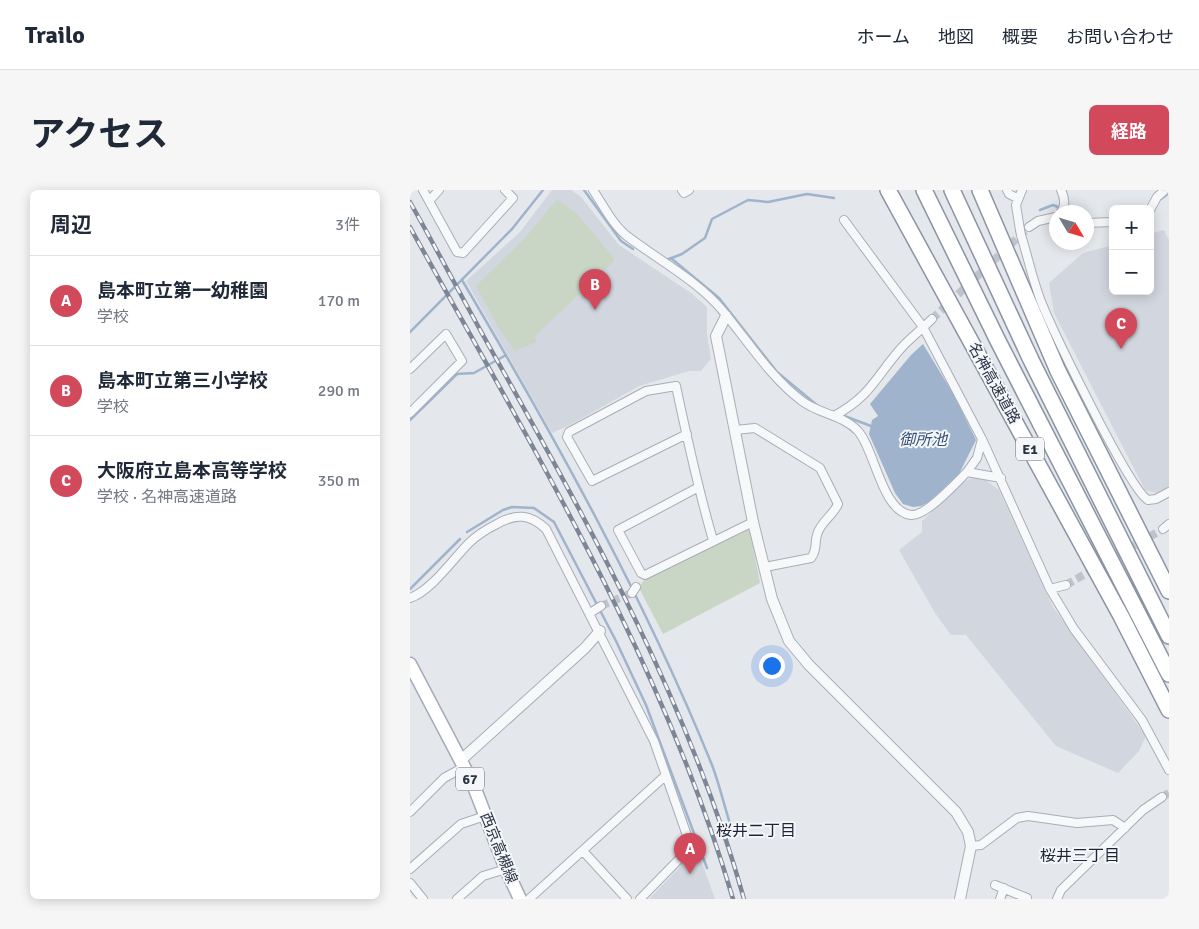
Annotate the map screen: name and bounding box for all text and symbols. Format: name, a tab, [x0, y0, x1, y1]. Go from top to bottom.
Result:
text: Trailo	[25, 20, 85, 50]
text: ホーム	[857, 26, 910, 48]
text: 地図	[938, 26, 974, 48]
text: 概要	[1002, 26, 1038, 48]
text: お問い合わせ	[1066, 26, 1174, 48]
button: 経路	[1089, 105, 1169, 155]
text: アクセス	[30, 113, 168, 156]
north arrow	[1049, 205, 1094, 250]
map controls	[1109, 205, 1154, 295]
button: +	[1109, 205, 1154, 250]
text: 周辺	[50, 212, 92, 238]
text: 3件	[335, 215, 360, 235]
button: −	[1109, 250, 1154, 295]
pin: B	[579, 269, 611, 310]
text: 島本町立第一幼稚園	[97, 279, 268, 303]
text: A	[61, 291, 71, 311]
text: 170 m	[318, 291, 360, 311]
text: 学校	[97, 307, 129, 327]
pin: C	[1105, 308, 1137, 349]
street label: 名神高速道路	[964, 339, 1024, 427]
text: 島本町立第三小学校	[97, 369, 268, 393]
text: B	[61, 381, 71, 401]
text: 290 m	[318, 381, 360, 401]
text: 学校	[97, 397, 129, 417]
water label: 御所池	[899, 430, 949, 450]
road number: E1	[1016, 438, 1044, 460]
text: 大阪府立島本高等学校	[97, 459, 287, 483]
text: C	[61, 471, 71, 491]
text: 350 m	[318, 471, 360, 491]
text: 学校 · 名神高速道路	[97, 487, 237, 507]
your location	[759, 653, 785, 679]
road number: 67	[456, 768, 484, 790]
street label: 西京高槻線	[477, 810, 521, 886]
district label: 桜井二丁目	[716, 821, 796, 841]
pin: A	[674, 833, 706, 874]
district label: 桜井三丁目	[1040, 846, 1120, 866]

